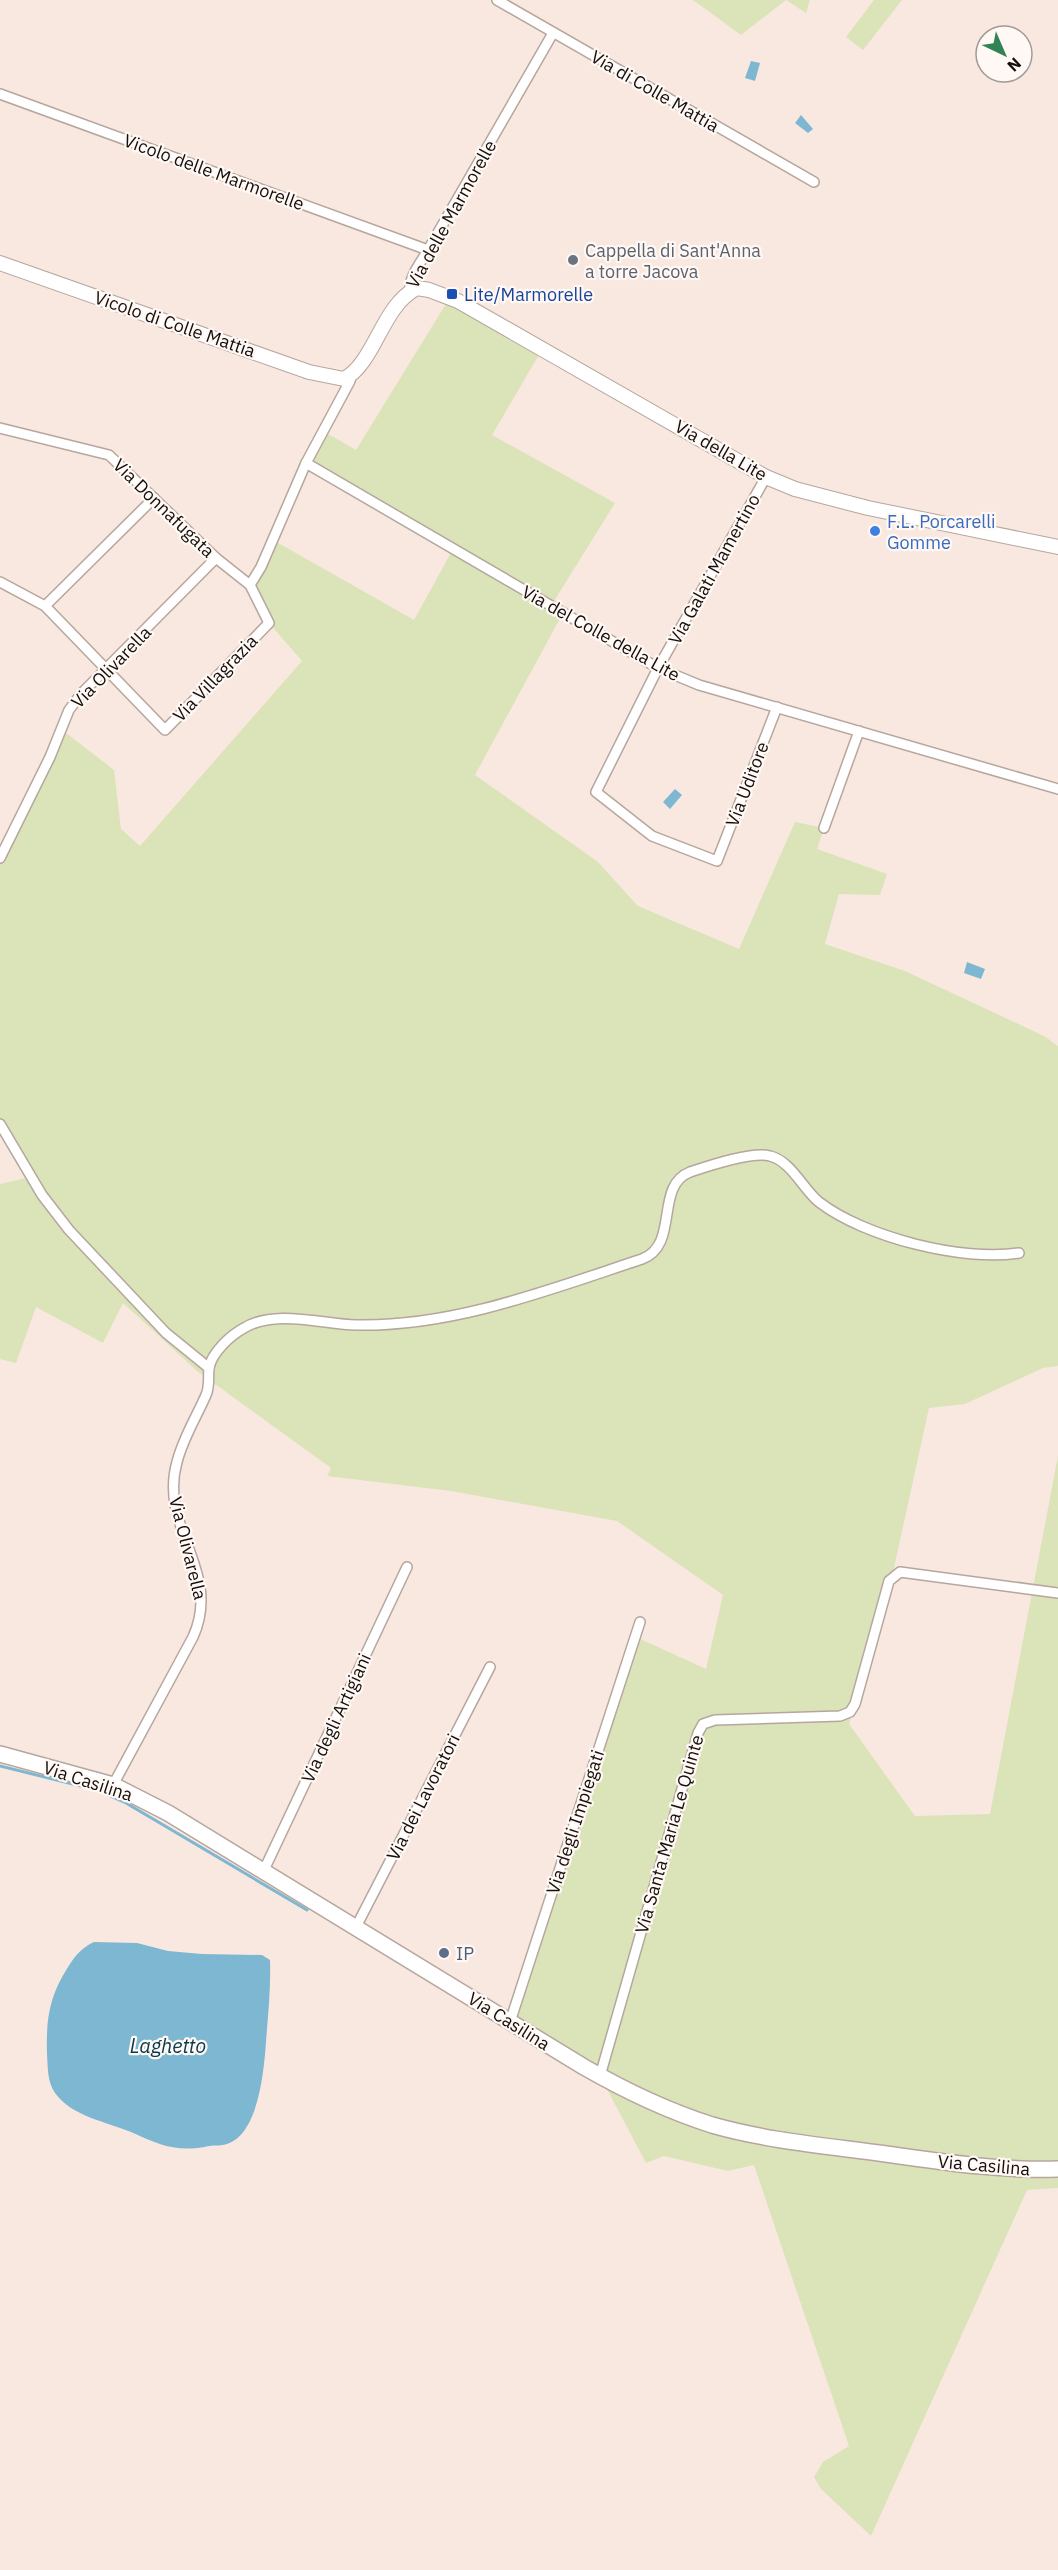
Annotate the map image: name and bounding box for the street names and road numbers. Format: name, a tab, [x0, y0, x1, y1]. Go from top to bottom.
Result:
street label: Via di Colle Mattia	[587, 45, 724, 137]
street label: Vicolo delle Marmorelle	[121, 129, 308, 215]
street label: Via delle Marmorelle	[401, 136, 501, 292]
street label: Vicolo di Colle Mattia	[91, 286, 259, 362]
street label: Via della Lite	[671, 414, 771, 486]
street label: Via Donnafugata	[108, 454, 220, 563]
street label: Via Galati Mamertino	[663, 490, 765, 648]
street label: Via del Colle della Lite	[518, 580, 684, 686]
street label: Via Olivarella	[66, 621, 156, 713]
street label: Via Villagrazia	[168, 629, 263, 726]
street label: Via Uditore	[720, 738, 774, 830]
street label: Via Olivarella	[164, 1494, 212, 1602]
street label: Via degli Artigiani	[296, 1650, 376, 1786]
street label: Via dei Lavoratori	[381, 1730, 465, 1864]
street label: Via Santa Maria Le Quinte	[630, 1732, 708, 1936]
street label: Via degli Impiegati	[541, 1747, 609, 1897]
street label: Via Casilina	[40, 1756, 136, 1806]
street label: Via Casilina	[464, 1987, 555, 2055]
street label: Via Casilina	[937, 2150, 1032, 2181]

